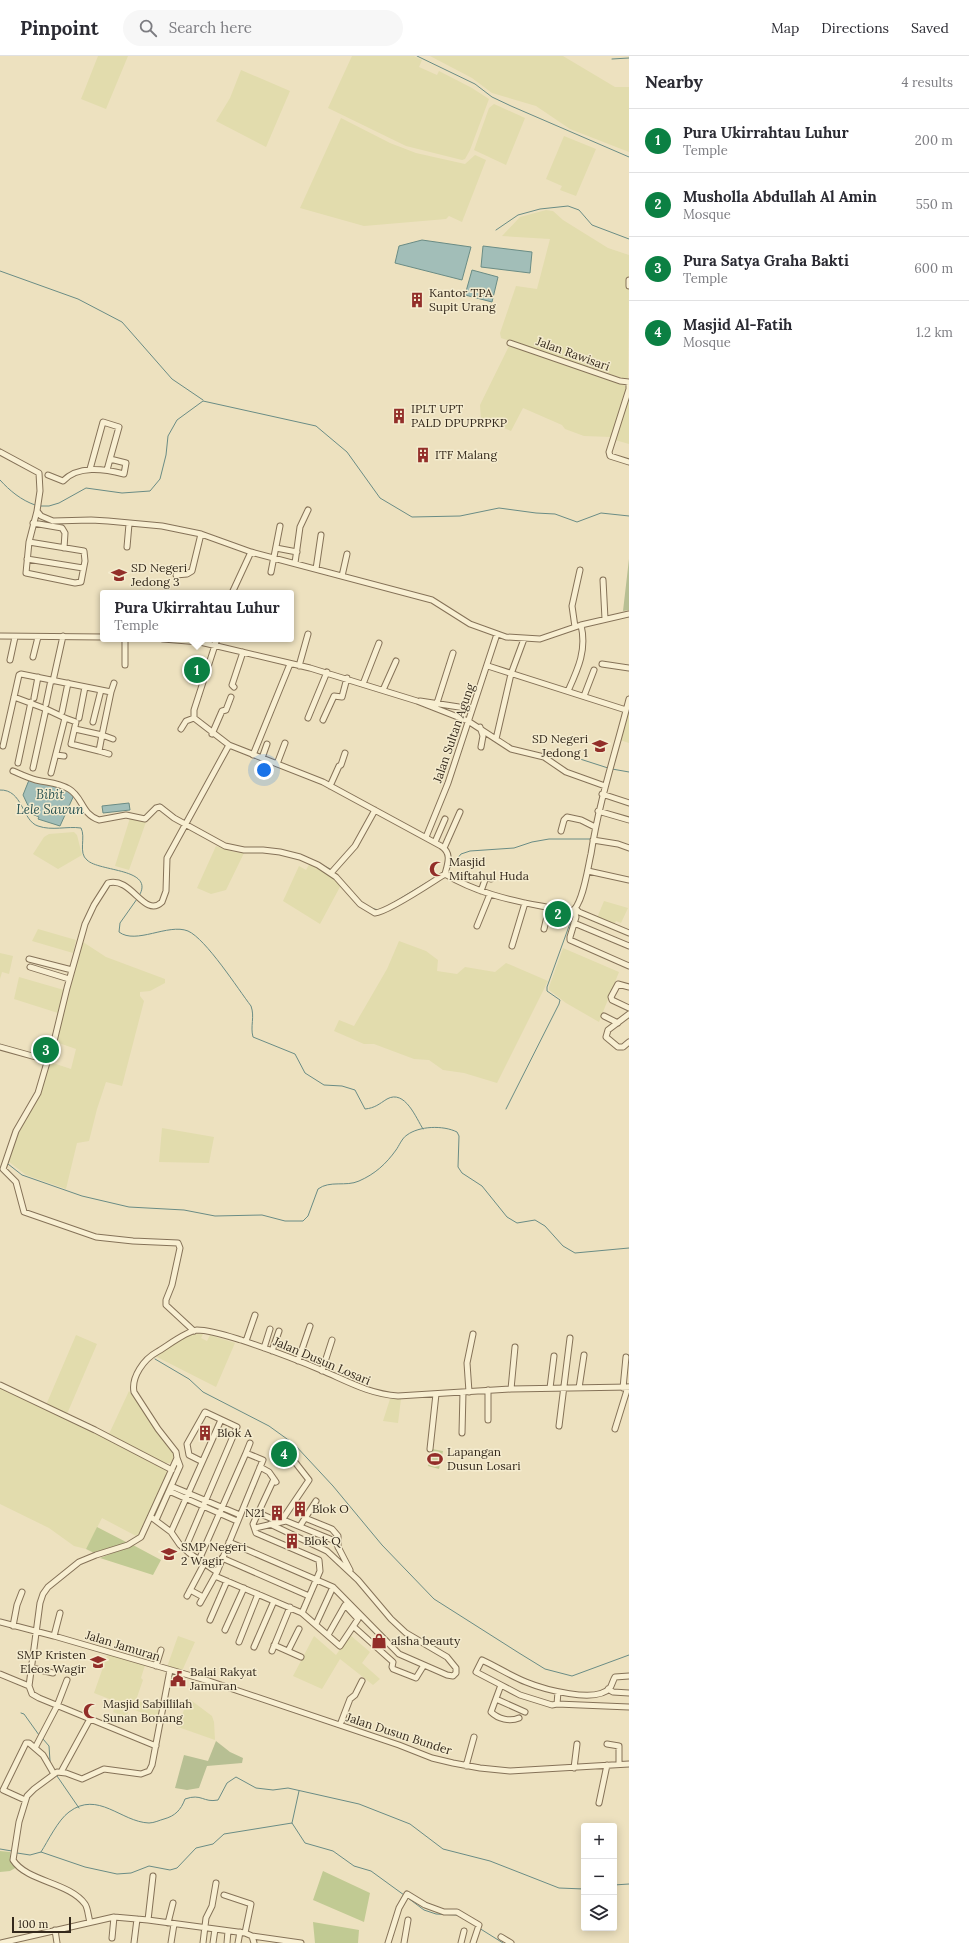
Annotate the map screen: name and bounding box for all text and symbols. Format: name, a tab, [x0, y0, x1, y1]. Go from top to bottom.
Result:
search box	[123, 10, 403, 46]
text: Pinpoint	[20, 16, 99, 40]
icon: search	[137, 17, 159, 39]
text: Search here	[169, 18, 252, 37]
text: Map	[771, 19, 799, 37]
text: Directions	[821, 19, 889, 37]
text: Saved	[911, 19, 949, 37]
text: Nearby	[645, 71, 703, 93]
text: 4 results	[902, 74, 953, 91]
text: Pura Ukirrahtau Luhur	[683, 123, 849, 142]
text: 1	[655, 132, 661, 149]
text: 200 m	[915, 132, 953, 149]
text: Temple	[683, 142, 728, 159]
text: Musholla Abdullah Al Amin	[683, 187, 877, 206]
text: 2	[655, 196, 661, 213]
text: 550 m	[916, 196, 953, 213]
text: Mosque	[683, 206, 731, 223]
text: Pura Satya Graha Bakti	[683, 251, 849, 270]
text: 3	[654, 260, 662, 277]
text: 600 m	[914, 260, 953, 277]
text: Temple	[683, 270, 728, 287]
place label: Kantor TPA Supit Urang	[429, 285, 496, 314]
building icon: Kantor TPA Supit Urang	[408, 291, 426, 309]
text: Masjid Al-Fatih	[683, 315, 792, 334]
text: 4	[654, 324, 662, 341]
text: 1.2 km	[916, 324, 953, 341]
street label: Jalan Rawisari	[533, 333, 612, 374]
text: Mosque	[683, 334, 731, 351]
place label: IPLT UPT PALD DPUPRPKP	[411, 401, 507, 430]
building icon: IPLT UPT PALD DPUPRPKP	[390, 407, 408, 425]
building icon: ITF Malang	[414, 446, 432, 464]
place label: ITF Malang	[435, 447, 497, 462]
place label: SD Negeri Jedong 3	[130, 560, 187, 589]
school or university icon: SD Negeri Jedong 3	[110, 566, 128, 584]
popup	[100, 590, 294, 642]
text: Pura Ukirrahtau Luhur	[114, 598, 280, 617]
text: Temple	[114, 617, 159, 634]
pin: 1	[184, 655, 210, 685]
street label: Jalan Sultan Agung	[429, 681, 478, 785]
place label: SD Negeri Jedong 1	[532, 731, 588, 760]
school or university icon: SD Negeri Jedong 1	[591, 737, 609, 755]
your location	[254, 760, 274, 780]
water label: Bibit Lele Sawun	[16, 786, 84, 818]
place label: Masjid Miftahul Huda	[449, 854, 529, 883]
mosque icon: Masjid Miftahul Huda	[428, 860, 446, 878]
pin: 2	[545, 899, 571, 929]
pin: 3	[33, 1035, 59, 1065]
street label: Jalan Dusun Losari	[271, 1333, 373, 1388]
building icon: Blok A	[196, 1424, 214, 1442]
place label: Blok A	[217, 1425, 252, 1440]
pin: 4	[271, 1439, 297, 1469]
place label: Lapangan Dusun Losari	[447, 1444, 521, 1473]
sports icon: Lapangan Dusun Losari	[426, 1450, 444, 1468]
building icon: Blok O	[291, 1500, 309, 1518]
place label: Blok O	[312, 1501, 349, 1516]
building icon: N21	[268, 1504, 286, 1522]
place label: N21	[245, 1505, 265, 1520]
building icon: Blok Q	[283, 1532, 301, 1550]
place label: Blok Q	[304, 1533, 341, 1548]
place label: SMP Negeri 2 Wagir	[181, 1539, 246, 1568]
school or university icon: SMP Negeri 2 Wagir	[160, 1545, 178, 1563]
street label: Jalan Jamuran	[83, 1627, 162, 1664]
shop icon: alsha beauty	[370, 1632, 388, 1650]
place label: alsha beauty	[391, 1633, 461, 1648]
place label: SMP Kristen Eleos Wagir	[17, 1647, 87, 1676]
school or university icon: SMP Kristen Eleos Wagir	[89, 1653, 107, 1671]
place label: Balai Rakyat Jamuran	[189, 1664, 257, 1693]
public building icon: Balai Rakyat Jamuran	[169, 1670, 187, 1688]
place label: Masjid Sabillilah Sunan Bonang	[103, 1696, 193, 1725]
mosque icon: Masjid Sabillilah Sunan Bonang	[82, 1702, 100, 1720]
street label: Jalan Dusun Bunder	[343, 1709, 455, 1758]
map controls	[581, 1823, 617, 1931]
button: +	[581, 1823, 617, 1859]
button: −	[581, 1859, 617, 1895]
button: layers	[581, 1895, 617, 1931]
scale bar	[12, 1915, 71, 1934]
text: 100 m	[18, 1917, 48, 1931]

